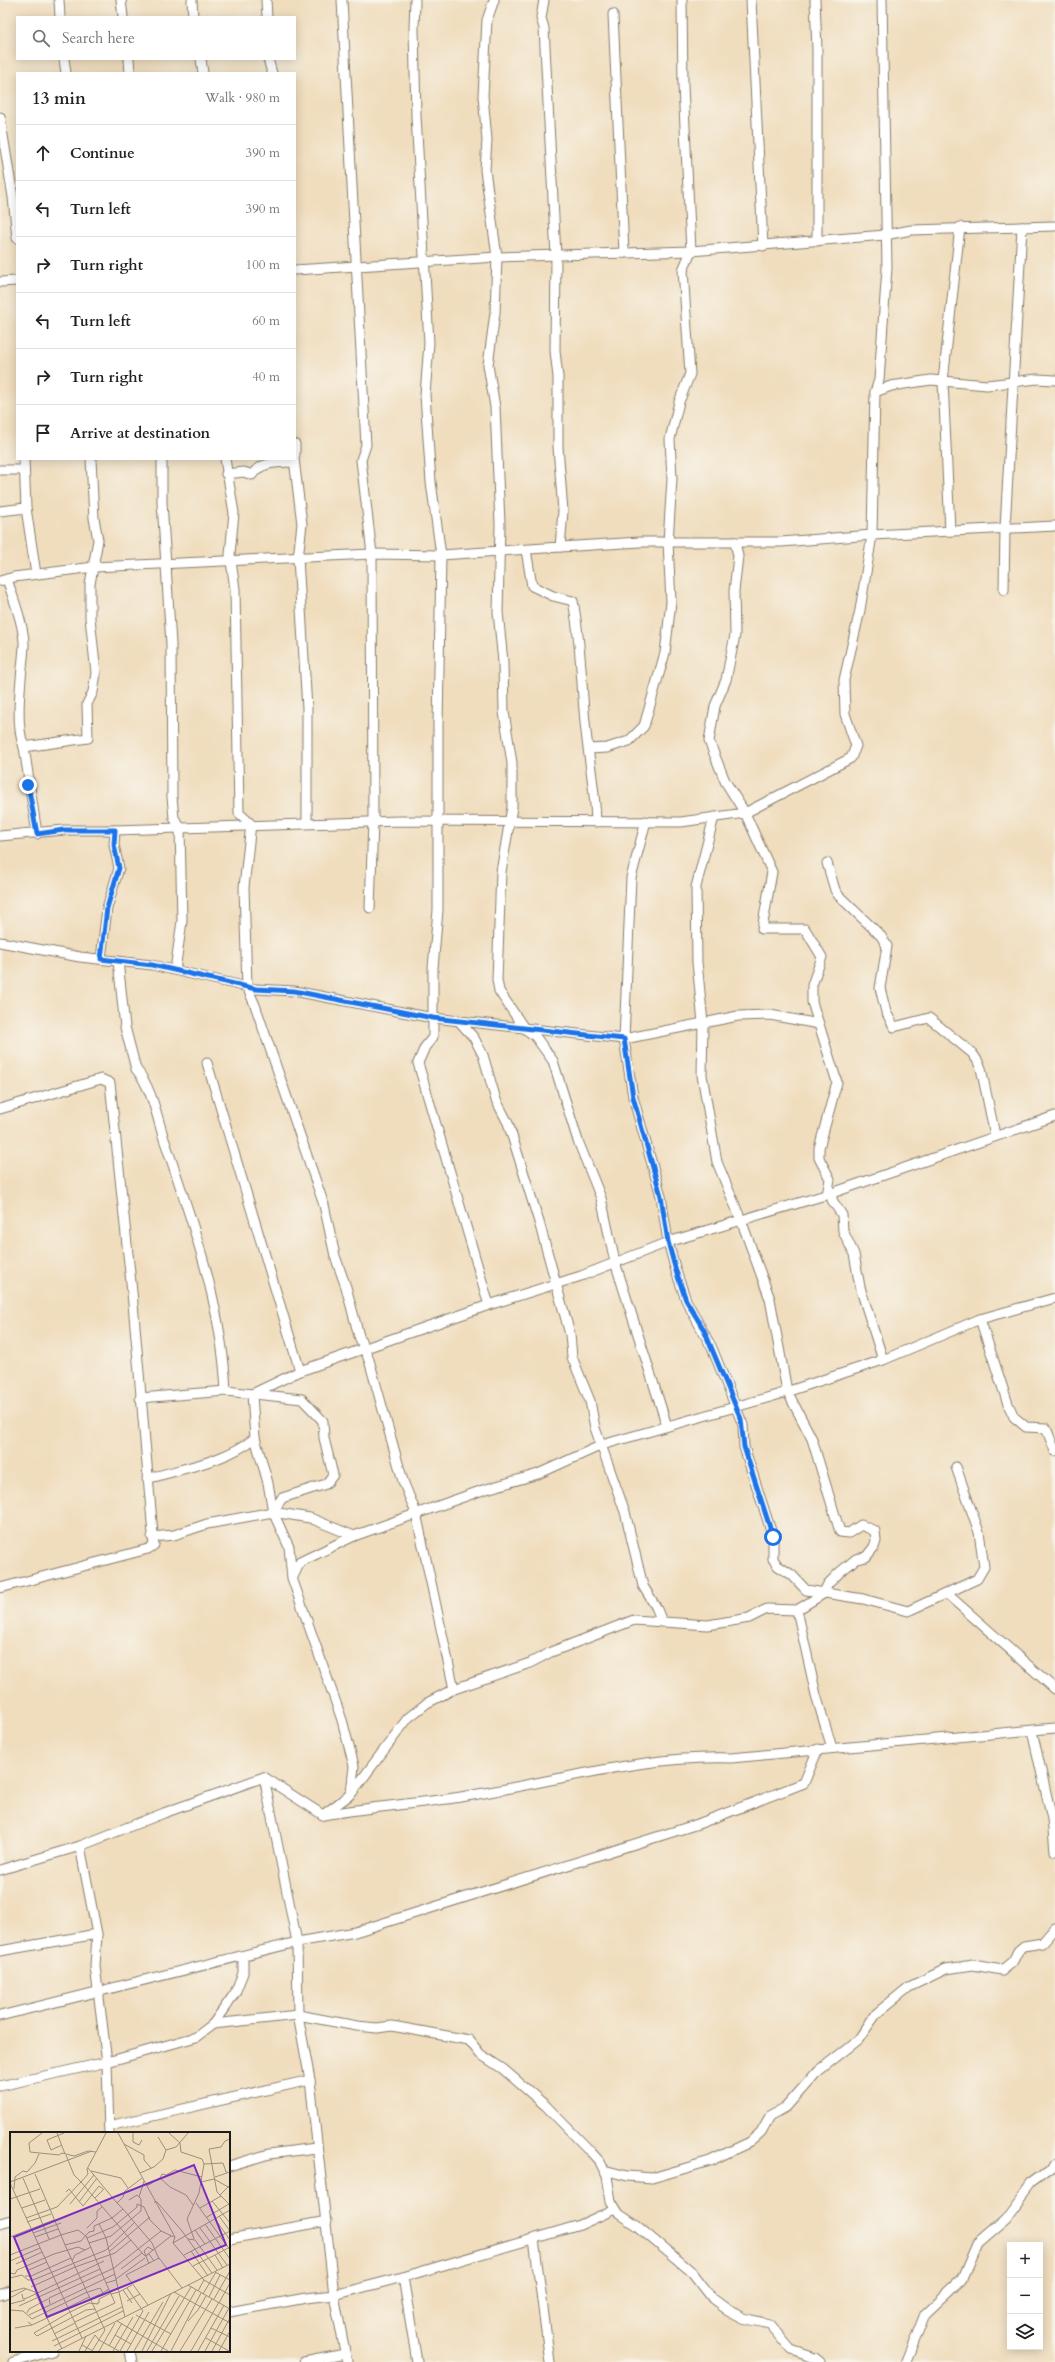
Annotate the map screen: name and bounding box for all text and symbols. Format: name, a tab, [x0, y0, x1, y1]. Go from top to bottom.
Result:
search box	[16, 16, 296, 60]
icon: search	[30, 27, 52, 49]
text: Search here	[62, 28, 135, 48]
text: 13 min	[32, 87, 86, 110]
text: Walk · 980 m	[205, 89, 280, 107]
icon: ahead	[32, 142, 54, 164]
text: Continue	[70, 143, 135, 163]
text: 390 m	[246, 144, 280, 162]
icon: left	[32, 198, 54, 220]
text: Turn left	[70, 199, 131, 219]
text: 390 m	[246, 200, 280, 218]
icon: right	[32, 254, 54, 276]
text: Turn right	[70, 255, 143, 275]
text: 100 m	[246, 256, 280, 274]
icon: left	[32, 310, 54, 332]
text: Turn left	[70, 311, 131, 331]
text: 60 m	[252, 312, 280, 330]
icon: right	[32, 366, 54, 388]
text: Turn right	[70, 367, 143, 387]
text: 40 m	[252, 368, 280, 386]
icon: arrive	[32, 422, 54, 444]
text: Arrive at destination	[70, 423, 210, 443]
route end	[19, 776, 37, 794]
route start	[764, 1528, 782, 1546]
inset map	[10, 2132, 230, 2352]
map controls	[1007, 2242, 1043, 2350]
button: +	[1007, 2242, 1043, 2278]
button: −	[1007, 2278, 1043, 2314]
button: layers	[1007, 2314, 1043, 2350]

